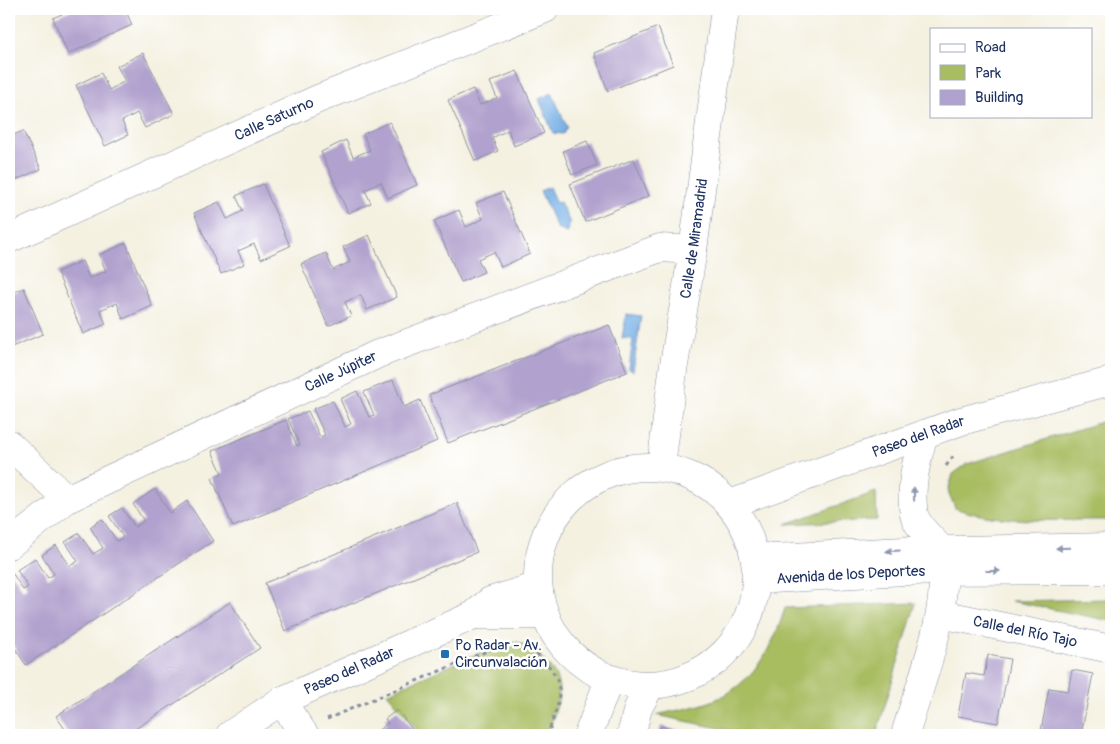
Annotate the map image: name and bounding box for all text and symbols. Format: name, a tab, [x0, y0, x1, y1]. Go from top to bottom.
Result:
legend	[930, 28, 1092, 118]
text: Road	[975, 38, 1006, 57]
text: Park	[975, 64, 1002, 83]
text: Building	[975, 88, 1023, 107]
street label: Calle Saturno	[232, 93, 317, 146]
street label: Calle de Miramadrid	[676, 177, 712, 300]
street label: Calle Júpiter	[302, 347, 381, 397]
street label: Paseo del Radar	[869, 411, 967, 462]
one-way arrow	[910, 486, 918, 502]
one-way arrow	[1054, 544, 1070, 552]
one-way arrow	[885, 548, 901, 556]
street label: Avenida de los Deportes	[776, 562, 925, 589]
one-way arrow	[985, 567, 1001, 575]
street label: Calle del Río Tajo	[971, 612, 1079, 652]
place label: Pº Radar - Av. Circunvalación	[455, 636, 547, 672]
street label: Paseo del Radar	[301, 642, 398, 700]
marker: Pº Radar - Av. Circunvalación	[439, 648, 451, 660]

